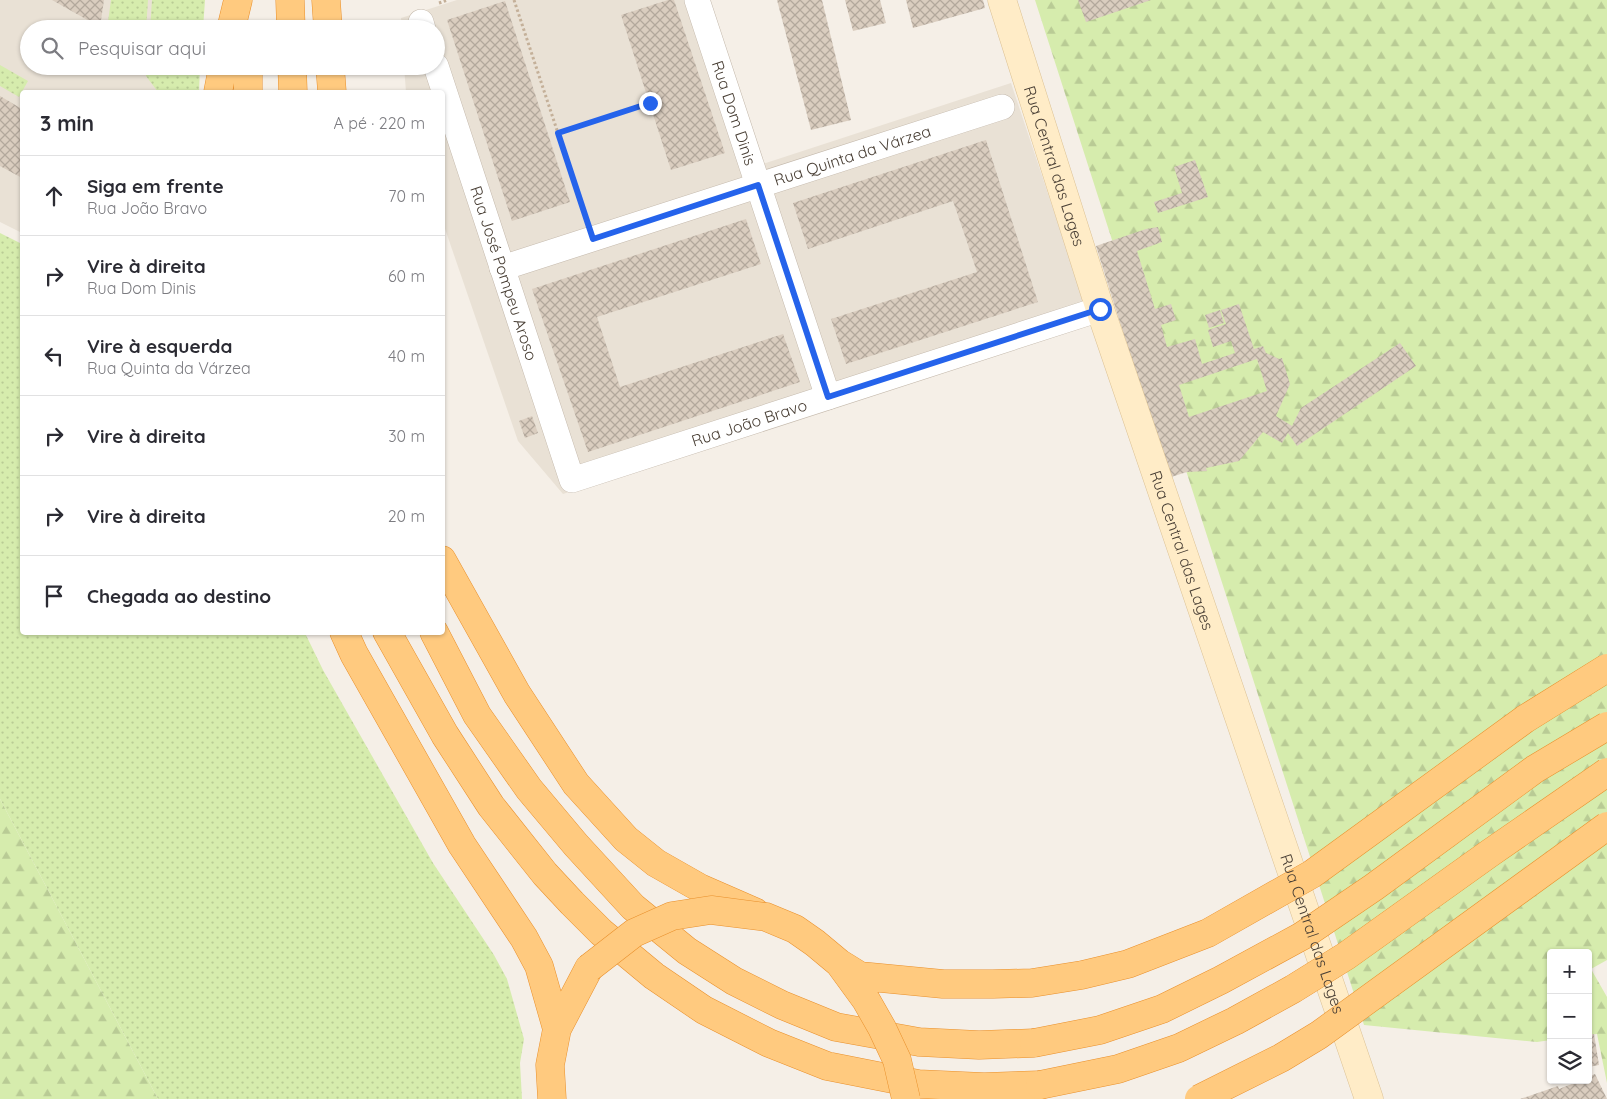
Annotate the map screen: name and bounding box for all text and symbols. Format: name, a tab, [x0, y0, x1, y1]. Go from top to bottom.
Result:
search box	[20, 20, 445, 75]
icon: search	[38, 34, 66, 62]
text: Pesquisar aqui	[78, 36, 206, 60]
street label: Rua Dom Dinis	[708, 58, 761, 168]
street label: Rua Central das Lages	[1020, 83, 1089, 249]
route end	[639, 92, 662, 115]
text: 3 min	[40, 110, 94, 136]
text: A pé · 220 m	[333, 113, 425, 133]
street label: Rua Quinta da Várzea	[771, 121, 933, 190]
text: Siga em frente	[87, 174, 224, 198]
icon: ahead	[40, 182, 68, 210]
street label: Rua José Pompeu Aroso	[466, 183, 542, 363]
text: 70 m	[388, 186, 425, 206]
text: Rua João Bravo	[87, 198, 207, 218]
text: Vire à direita	[87, 254, 206, 278]
icon: right	[40, 262, 68, 290]
text: 60 m	[388, 266, 425, 286]
text: Rua Dom Dinis	[87, 278, 196, 298]
route start	[1089, 298, 1112, 321]
text: Vire à esquerda	[87, 334, 232, 358]
icon: left	[40, 342, 68, 370]
text: 40 m	[388, 346, 425, 366]
text: Rua Quinta da Várzea	[87, 358, 251, 378]
street label: Rua João Bravo	[689, 395, 809, 451]
icon: right	[40, 422, 68, 450]
text: Vire à direita	[87, 424, 206, 448]
text: 30 m	[388, 426, 425, 446]
street label: Rua Central das Lages	[1146, 468, 1219, 633]
icon: right	[40, 502, 68, 530]
text: Vire à direita	[87, 504, 206, 528]
text: 20 m	[388, 506, 425, 526]
icon: arrive	[40, 582, 68, 610]
text: Chegada ao destino	[87, 584, 271, 608]
street label: Rua Central das Lages	[1276, 851, 1349, 1016]
map controls	[1547, 949, 1592, 1084]
button: +	[1547, 949, 1592, 994]
button: −	[1547, 994, 1592, 1039]
button: layers	[1547, 1039, 1592, 1084]

